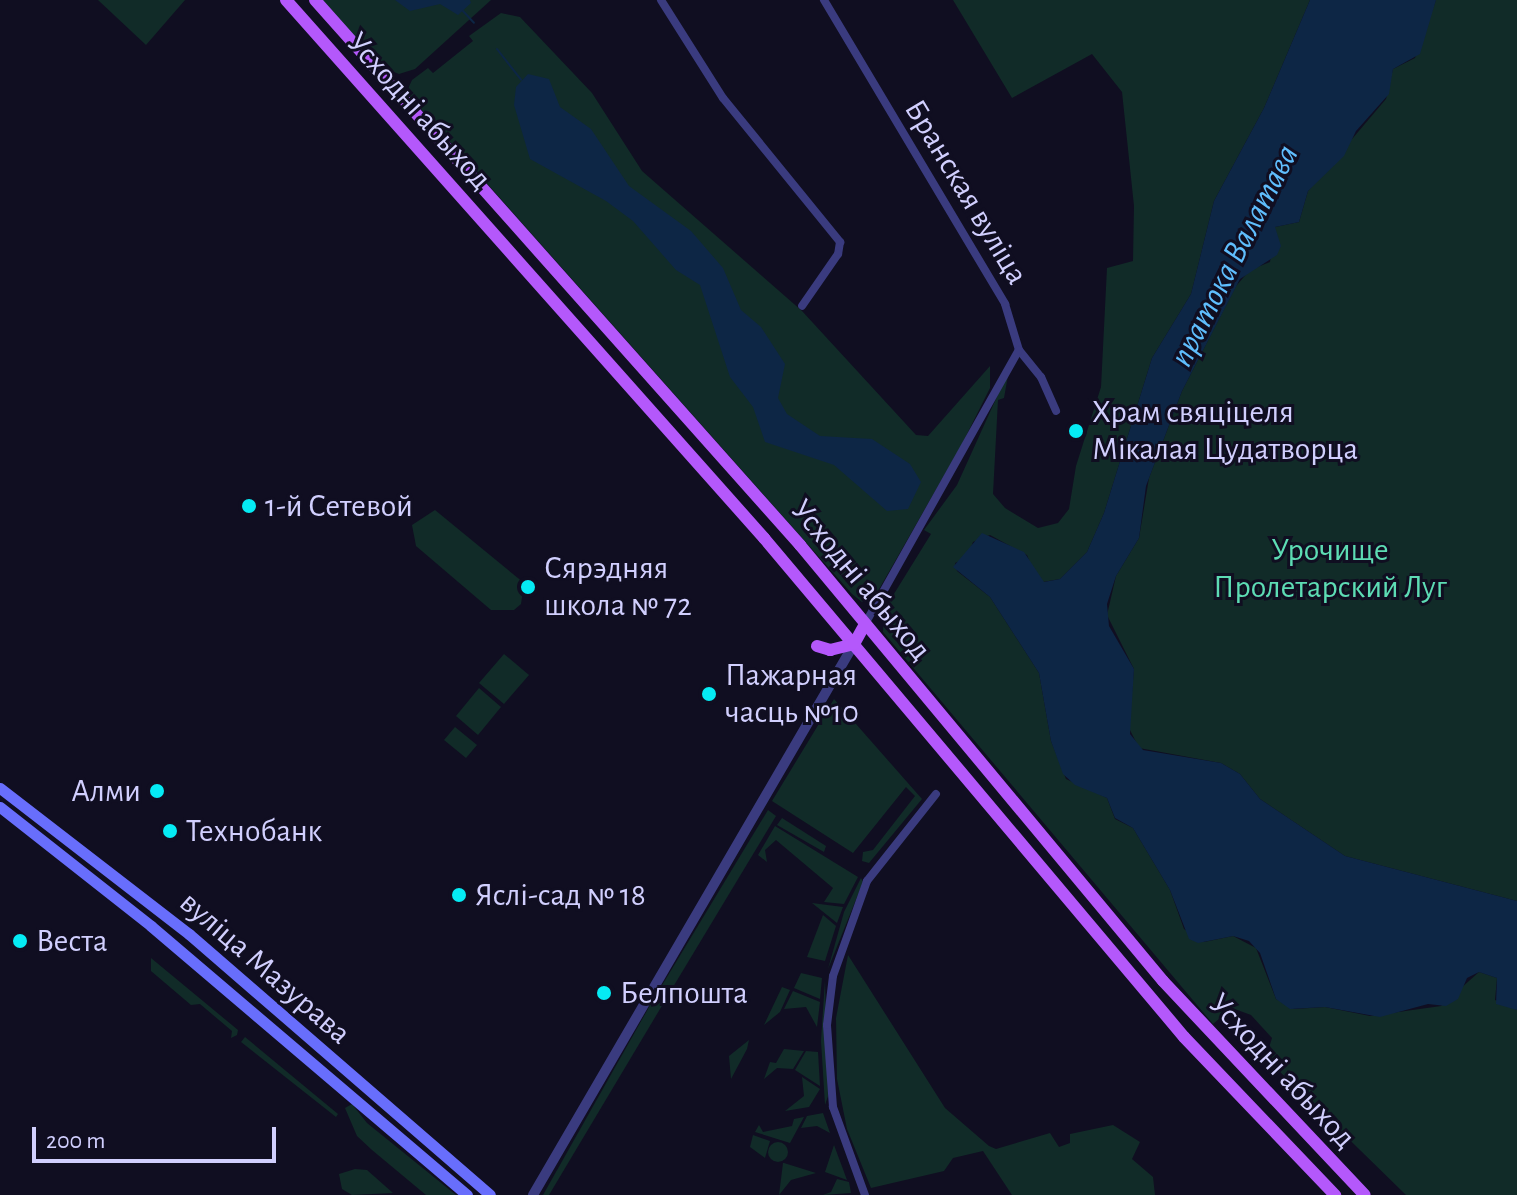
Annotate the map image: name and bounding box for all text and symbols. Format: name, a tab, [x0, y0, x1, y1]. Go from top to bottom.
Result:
street label: Усходні абыход	[338, 24, 500, 198]
street label: Бранская вуліца	[896, 93, 1036, 291]
water label: пратока Валатава	[1162, 138, 1308, 374]
place label: Храм свяціцеля Мікалая Цудатворца	[1092, 394, 1358, 469]
marker: Храм свяціцеля Мікалая Цудатворца	[1067, 422, 1085, 440]
place label: 1-й Сетевой	[265, 487, 413, 525]
street label: Усходні абыход	[782, 492, 940, 668]
marker: 1-й Сетевой	[240, 497, 258, 515]
park label: Урочище Пролетарский Луг	[1213, 532, 1447, 607]
place label: Сярэдняя школа № 72	[544, 550, 692, 625]
marker: Сярэдняя школа № 72	[519, 578, 537, 596]
place label: Пажарная часць №10	[725, 657, 859, 732]
marker: Пажарная часць №10	[700, 685, 718, 703]
place label: Алми	[71, 772, 141, 810]
marker: Алми	[148, 782, 166, 800]
place label: Технобанк	[186, 812, 322, 850]
marker: Технобанк	[161, 822, 179, 840]
place label: Яслі-сад № 18	[475, 876, 646, 914]
street label: вуліца Мазурава	[172, 883, 358, 1053]
marker: Яслі-сад № 18	[450, 886, 468, 904]
place label: Веста	[36, 922, 108, 960]
marker: Веста	[11, 932, 29, 950]
place label: Белпошта	[620, 974, 748, 1012]
marker: Белпошта	[595, 984, 613, 1002]
street label: Усходні абыход	[1200, 985, 1364, 1157]
scale bar	[36, 1111, 280, 1161]
text: 200 m	[46, 1129, 105, 1153]

